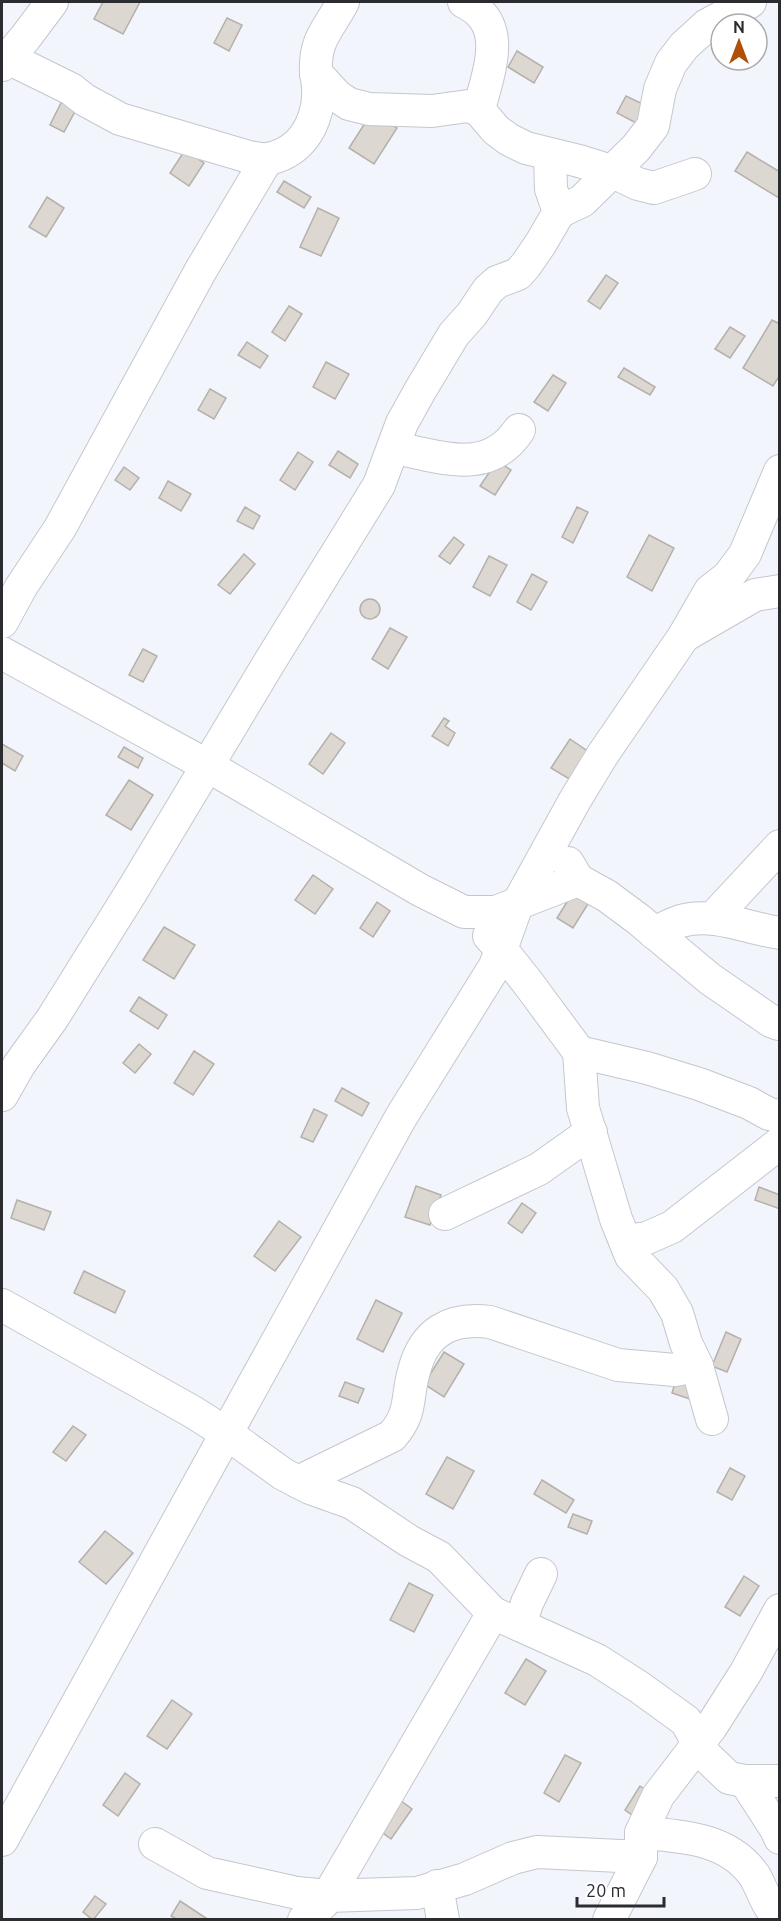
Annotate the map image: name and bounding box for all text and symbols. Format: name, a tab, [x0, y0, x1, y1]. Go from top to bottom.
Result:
north arrow	[709, 12, 769, 72]
text: N	[733, 18, 745, 36]
scale bar	[577, 1870, 664, 1908]
text: 20 m	[586, 1880, 626, 1900]

